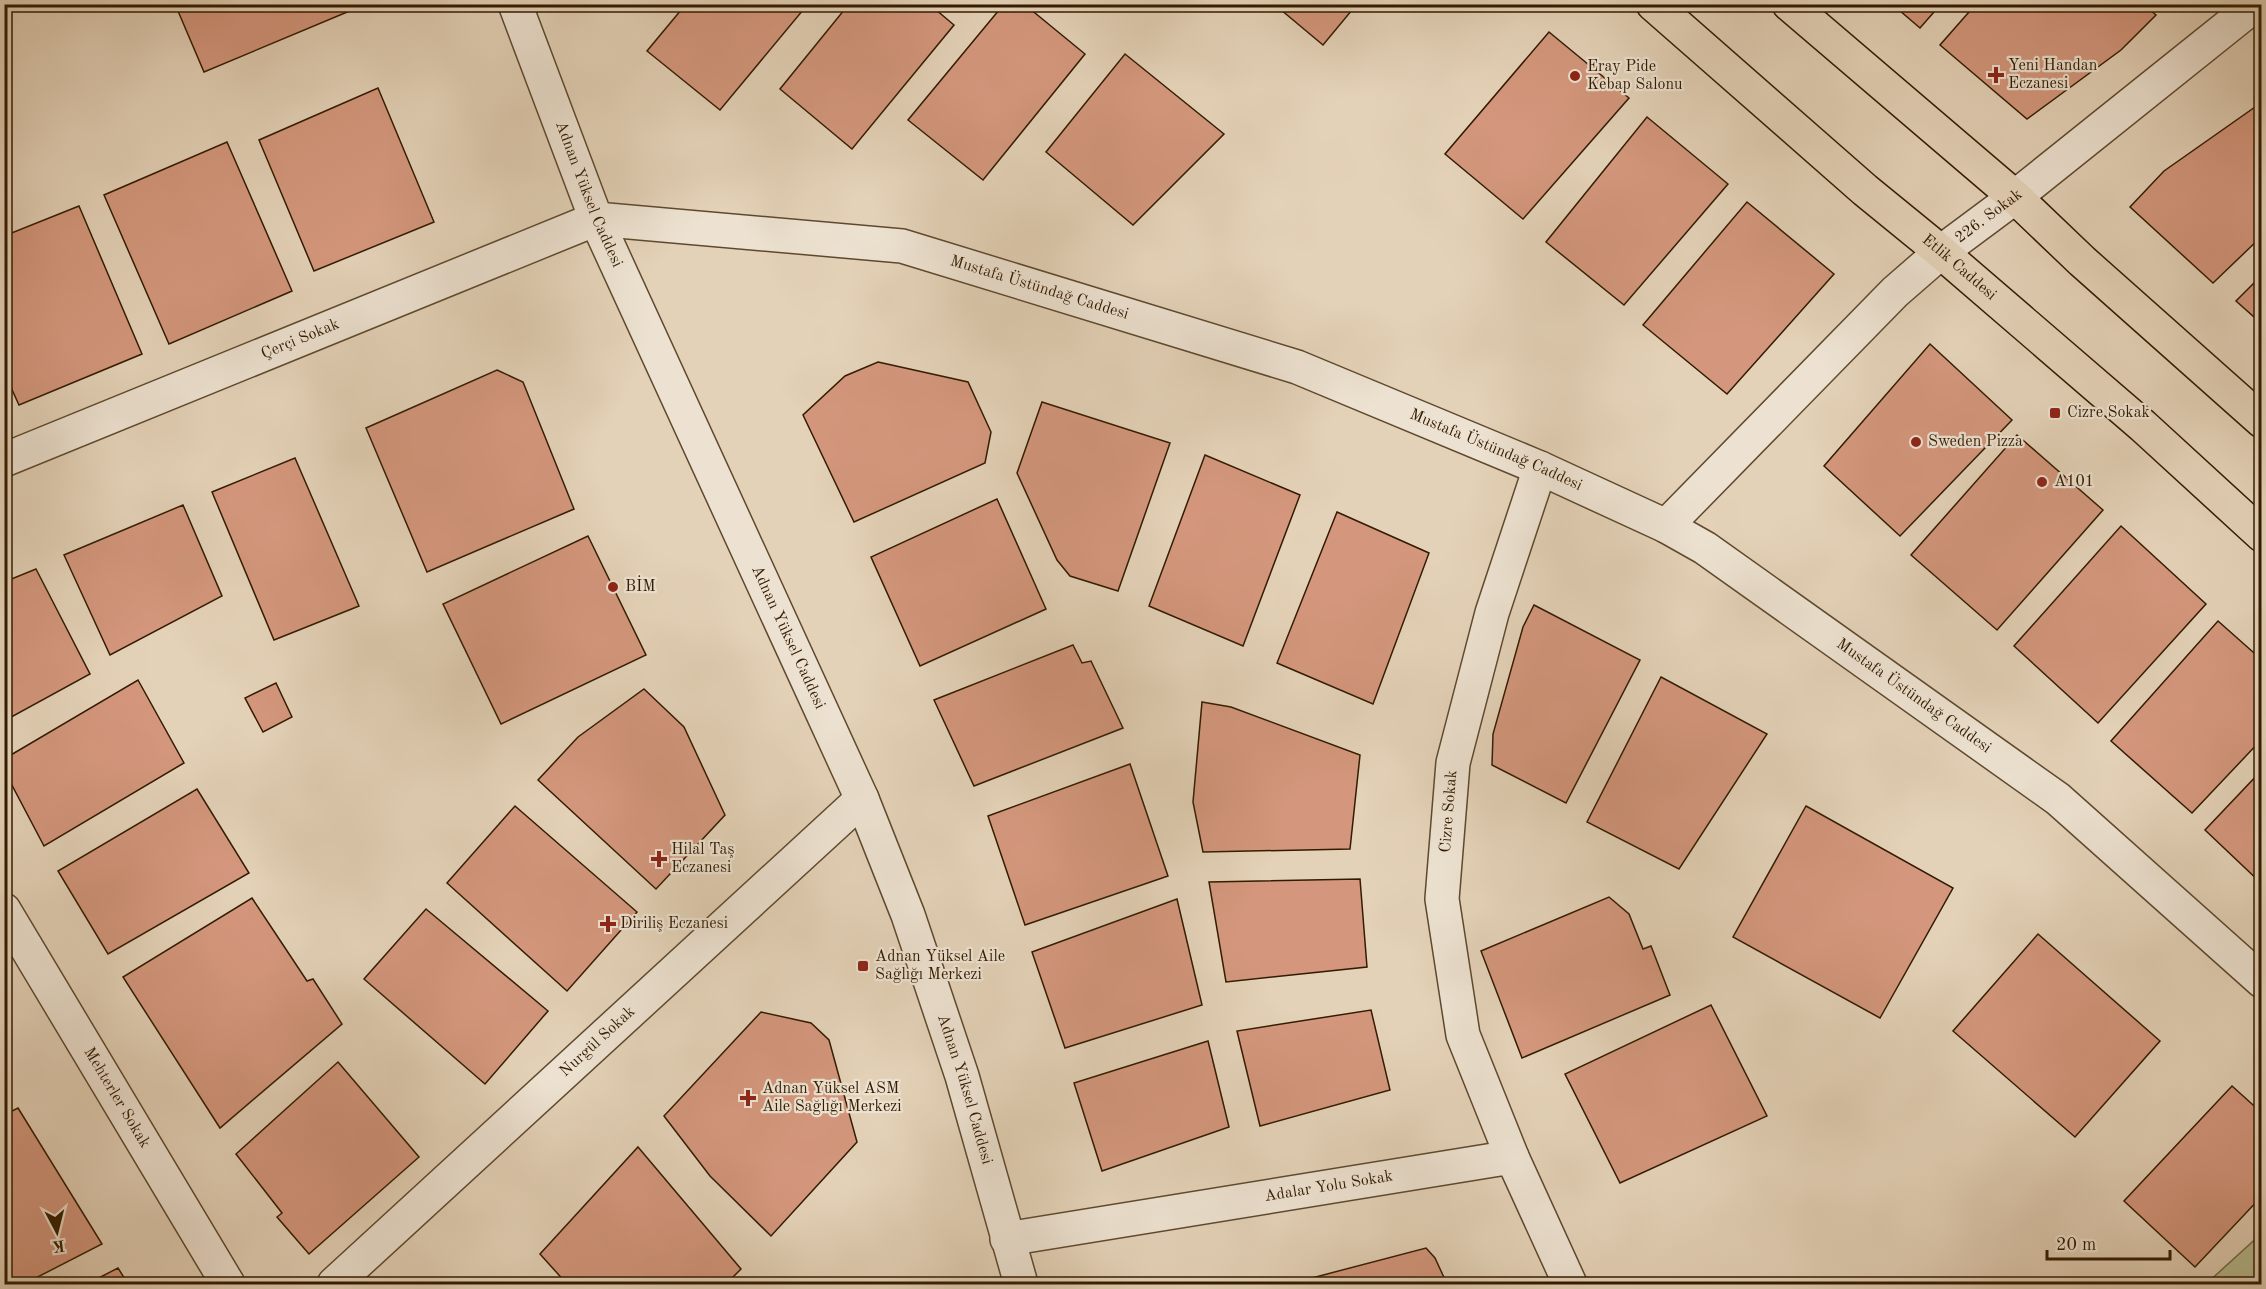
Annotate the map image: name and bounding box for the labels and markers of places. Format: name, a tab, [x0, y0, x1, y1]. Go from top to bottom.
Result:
place label: Yeni Handan Eczanesi	[2008, 58, 2098, 92]
place label: Eray Pide Kebap Salonu	[1587, 59, 1683, 93]
marker: Yeni Handan Eczanesi	[1989, 68, 2003, 82]
marker: Eray Pide Kebap Salonu	[1568, 69, 1582, 83]
place label: Cizre Sokak	[2067, 405, 2150, 421]
marker: Cizre Sokak	[2048, 406, 2062, 420]
place label: Sweden Pizza	[1928, 434, 2023, 450]
marker: Sweden Pizza	[1909, 435, 1923, 449]
place label: A101	[2054, 474, 2094, 490]
marker: A101	[2035, 475, 2049, 489]
place label: BİM	[625, 575, 656, 595]
marker: BİM	[606, 580, 620, 594]
place label: Hilal Taş Eczanesi	[671, 842, 734, 876]
marker: Hilal Taş Eczanesi	[652, 852, 666, 866]
place label: Diriliş Eczanesi	[620, 916, 728, 932]
marker: Diriliş Eczanesi	[601, 917, 615, 931]
place label: Adnan Yüksel Aile Sağlığı Merkezi	[875, 949, 1005, 983]
marker: Adnan Yüksel Aile Sağlığı Merkezi	[856, 959, 870, 973]
place label: Adnan Yüksel ASM Aile Sağlığı Merkezi	[762, 1081, 902, 1115]
marker: Adnan Yüksel ASM Aile Sağlığı Merkezi	[739, 1089, 757, 1107]

